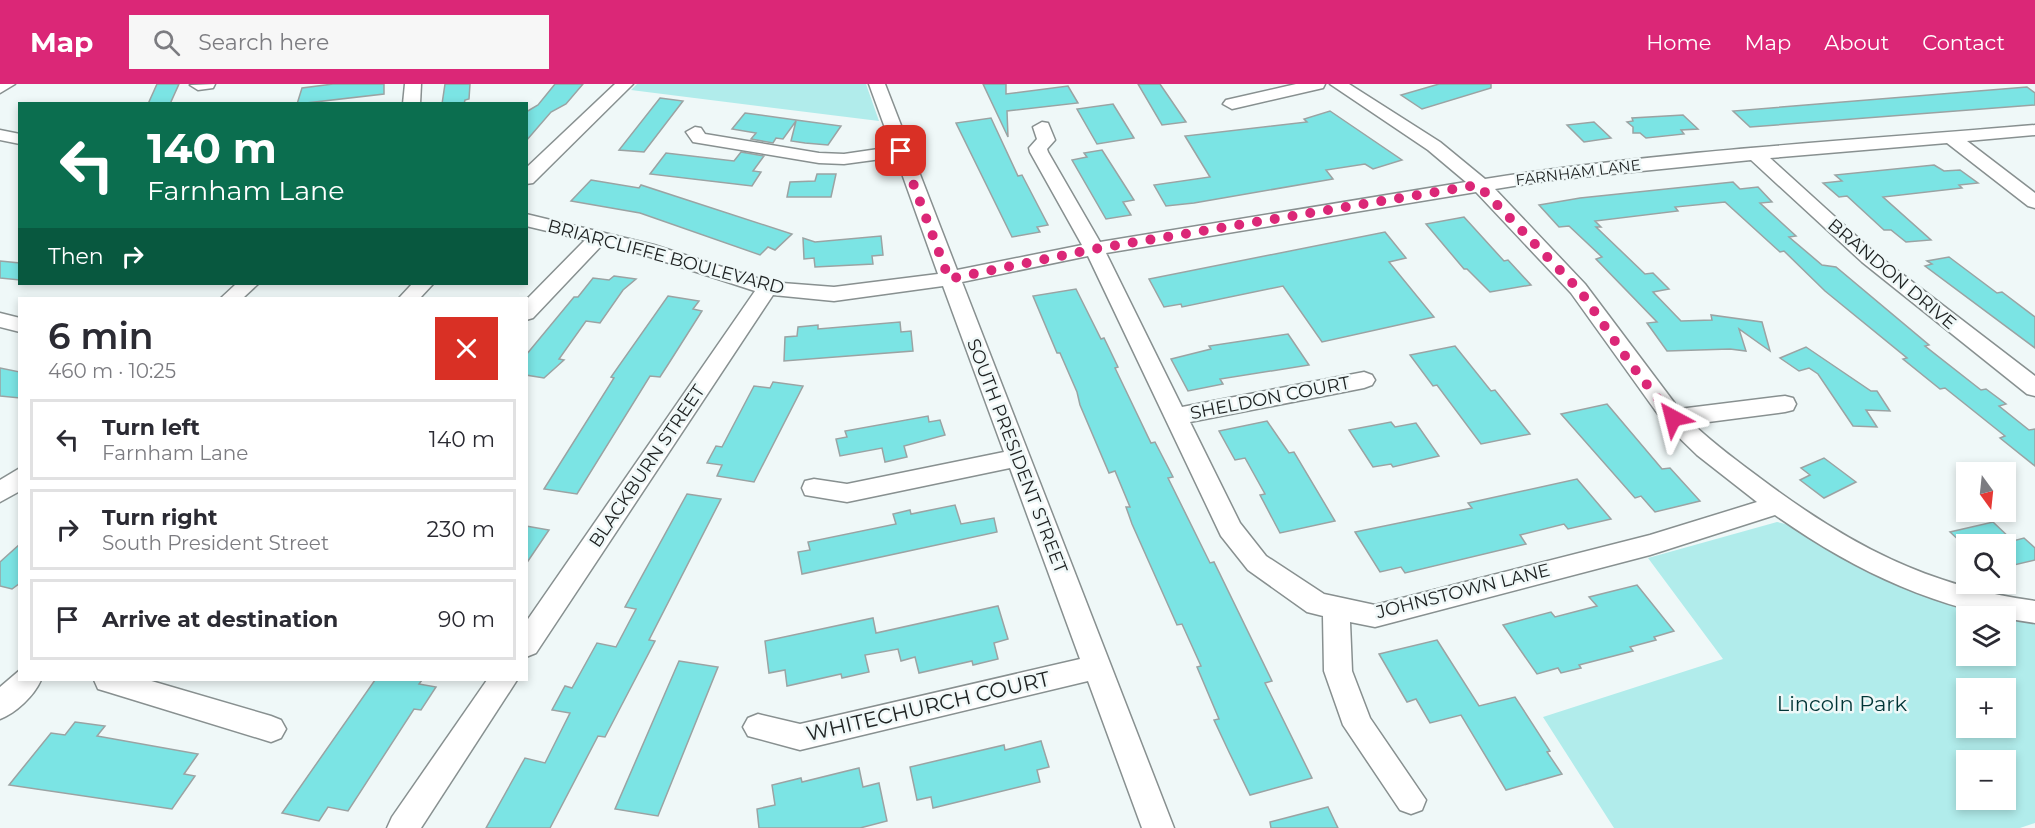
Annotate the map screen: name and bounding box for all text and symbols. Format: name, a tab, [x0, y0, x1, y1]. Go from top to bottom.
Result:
search box	[129, 15, 549, 69]
text: Map	[30, 25, 93, 59]
icon: search	[150, 26, 183, 59]
text: Search here	[198, 29, 329, 56]
text: Home	[1646, 30, 1711, 55]
text: Map	[1744, 30, 1791, 55]
text: About	[1824, 30, 1889, 55]
text: Contact	[1922, 30, 2005, 55]
text: 140 m	[147, 122, 277, 174]
pin	[875, 125, 926, 176]
icon: left	[48, 126, 126, 204]
icon: arrive	[884, 134, 917, 167]
street label: FARNHAM LANE	[1514, 155, 1642, 189]
text: Farnham Lane	[147, 174, 345, 207]
street label: BRANDON DRIVE	[1823, 214, 1961, 334]
street label: BRIARCLIFFE BOULEVARD	[545, 215, 787, 299]
icon: right	[116, 240, 149, 273]
text: Then	[48, 243, 104, 270]
text: 6 min	[48, 314, 153, 358]
button: close	[435, 317, 498, 380]
street label: SOUTH PRESIDENT STREET	[962, 336, 1072, 577]
text: 460 m · 10:25	[48, 359, 176, 383]
street label: SHELDON COURT	[1188, 372, 1352, 424]
street label: BLACKBURN STREET	[584, 380, 710, 551]
position arrow	[1641, 386, 1705, 450]
text: Turn left	[102, 414, 200, 441]
icon: left	[51, 423, 84, 456]
text: 140 m	[429, 426, 495, 453]
text: Farnham Lane	[102, 441, 248, 465]
north arrow	[1956, 462, 2016, 522]
map controls	[1956, 462, 2016, 810]
text: Turn right	[102, 504, 217, 531]
icon: right	[51, 513, 84, 546]
text: 230 m	[426, 516, 495, 543]
text: South President Street	[102, 531, 329, 555]
button: search	[1956, 534, 2016, 594]
street label: JOHNSTOWN LANE	[1373, 559, 1552, 623]
icon: arrive	[51, 603, 84, 636]
text: Arrive at destination	[102, 606, 338, 633]
text: 90 m	[438, 606, 495, 633]
button: layers	[1956, 606, 2016, 666]
street label: WHITECHURCH COURT	[804, 666, 1052, 746]
button: +	[1956, 678, 2016, 738]
park label: Lincoln Park	[1777, 691, 1908, 716]
button: −	[1956, 750, 2016, 810]

